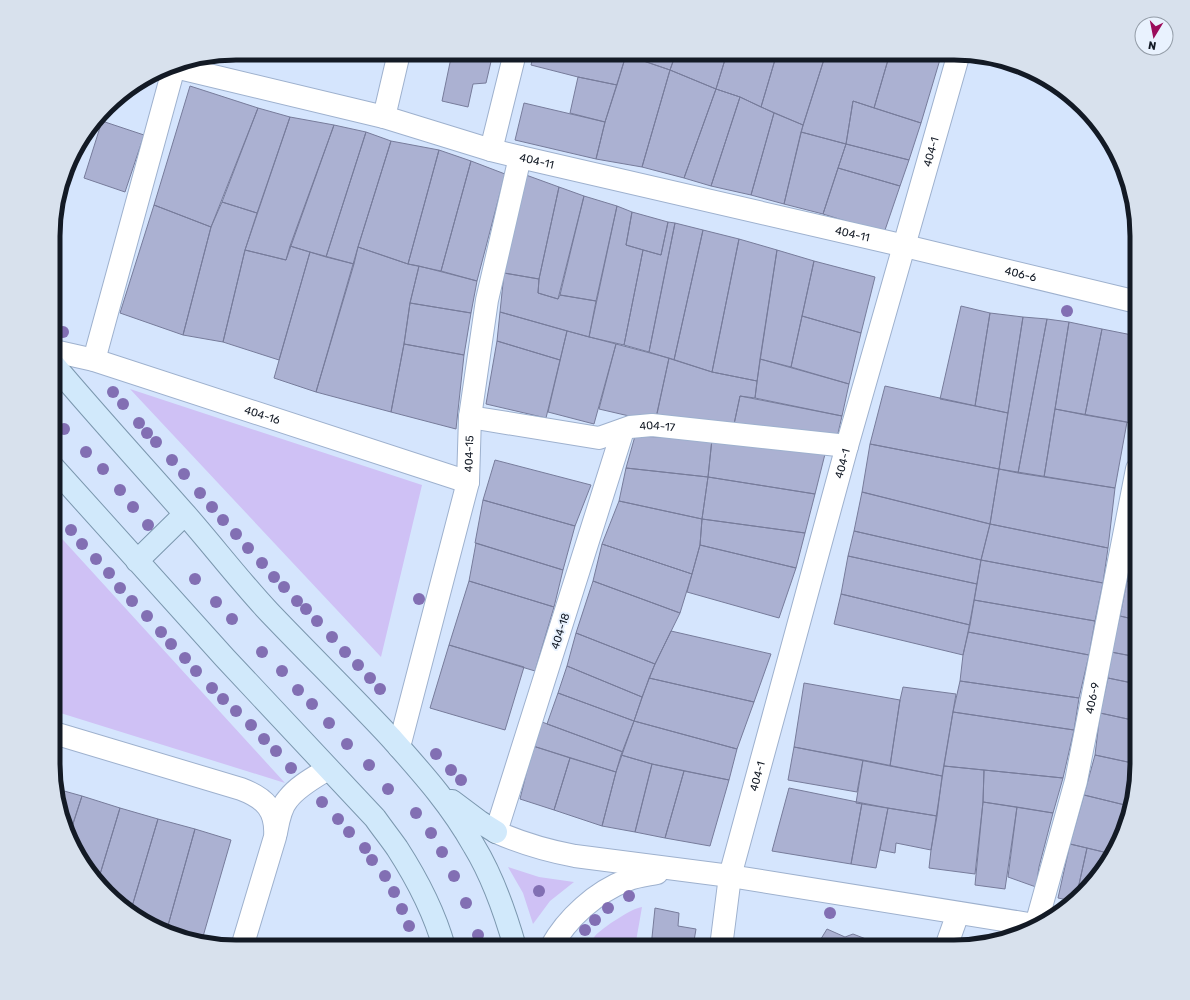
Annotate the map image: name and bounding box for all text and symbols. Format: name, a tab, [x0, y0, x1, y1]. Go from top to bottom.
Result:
north arrow	[1134, 16, 1174, 56]
text: N	[1147, 38, 1157, 52]
street label: 404-1	[921, 136, 942, 168]
street label: 404-11	[518, 151, 555, 172]
street label: 404-11	[834, 224, 871, 245]
street label: 406-6	[1003, 264, 1038, 285]
street label: 404-16	[243, 403, 282, 427]
street label: 404-17	[639, 419, 676, 434]
street label: 404-15	[462, 435, 476, 472]
street label: 404-1	[832, 447, 853, 480]
street label: 404-18	[549, 611, 572, 651]
street label: 406-9	[1083, 681, 1102, 715]
street label: 404-1	[747, 760, 768, 793]

